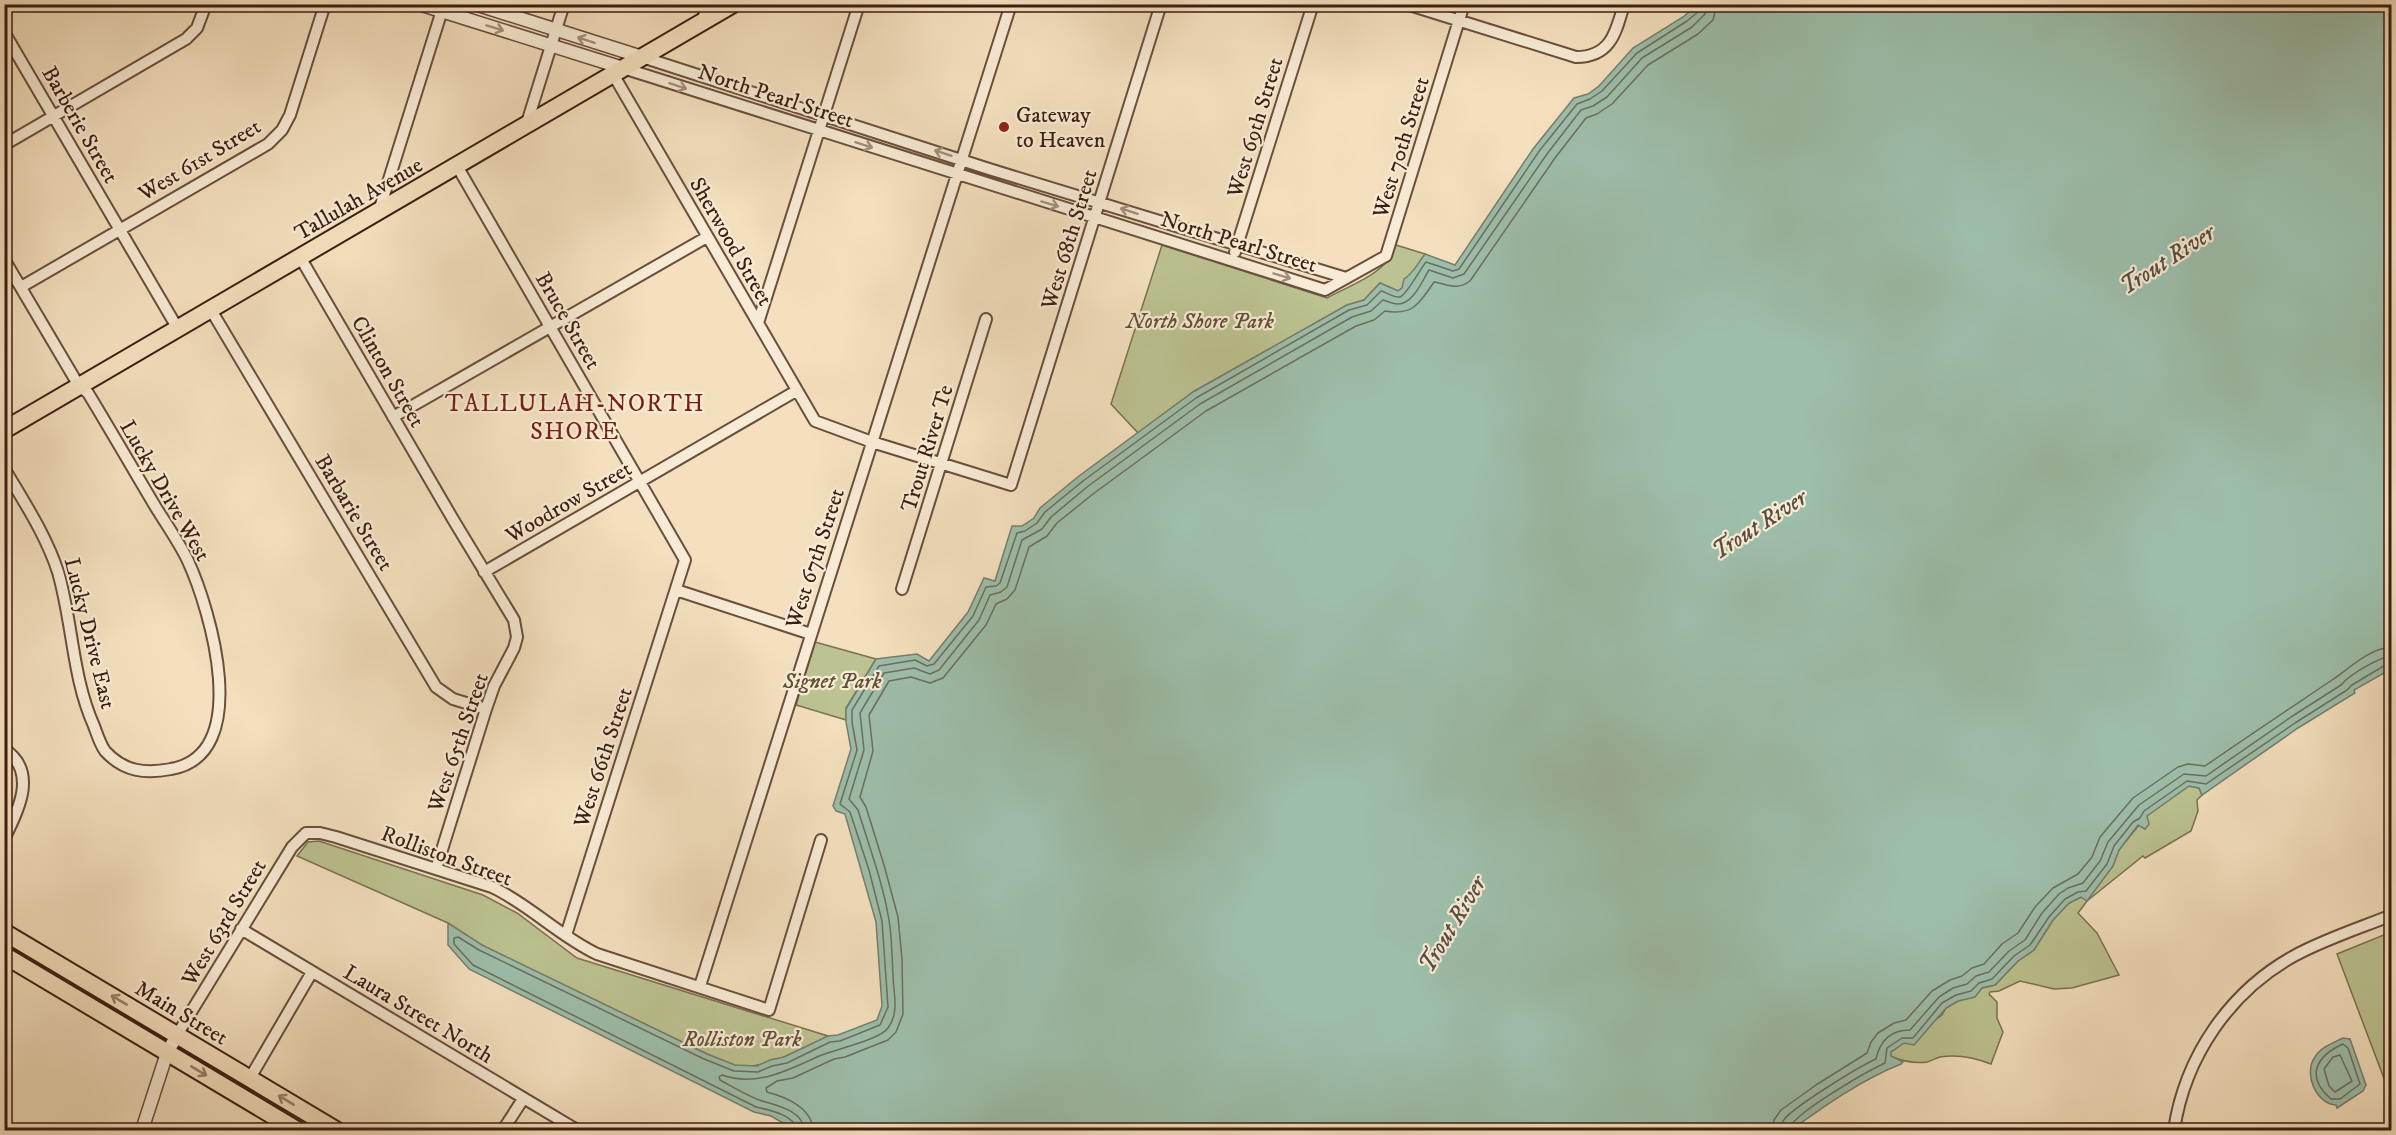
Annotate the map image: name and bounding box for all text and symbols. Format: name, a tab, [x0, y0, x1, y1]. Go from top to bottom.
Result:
one-way arrow	[485, 23, 504, 34]
one-way arrow	[577, 33, 596, 44]
street label: West 69th Street	[1221, 54, 1290, 202]
street label: North Pearl Street	[694, 59, 857, 134]
street label: Barberie Street	[35, 61, 124, 188]
street label: West 70th Street	[1367, 74, 1436, 222]
one-way arrow	[668, 81, 687, 92]
place label: Gateway to Heaven	[1016, 102, 1106, 154]
street label: West 61st Street	[133, 113, 266, 208]
marker: Gateway to Heaven	[997, 120, 1011, 134]
one-way arrow	[854, 141, 873, 152]
one-way arrow	[934, 147, 953, 158]
street label: Tallulah Avenue	[290, 152, 428, 247]
street label: West 68th Street	[1035, 166, 1104, 314]
street label: Sherwood Street	[683, 173, 778, 311]
one-way arrow	[1040, 199, 1059, 210]
one-way arrow	[1120, 205, 1139, 216]
street label: North Pearl Street	[1157, 206, 1320, 279]
water label: Trout River	[2114, 217, 2223, 302]
street label: Bruce Street	[529, 267, 606, 374]
one-way arrow	[1272, 272, 1291, 283]
park label: North Shore Park	[1124, 308, 1275, 335]
street label: Clinton Street	[345, 311, 430, 432]
street label: Trout River Te	[895, 382, 960, 515]
district label: TALLULAH-NORTH SHORE	[445, 389, 705, 447]
street label: Lucky Drive West	[113, 415, 216, 566]
street label: Barbarie Street	[308, 450, 399, 576]
street label: Woodrow Street	[500, 455, 637, 550]
water label: Trout River	[1706, 482, 1815, 567]
street label: West 67th Street	[780, 485, 851, 633]
street label: Lucky Drive East	[58, 555, 121, 712]
park label: Signet Park	[782, 668, 882, 695]
street label: West 65th Street	[422, 670, 495, 816]
street label: West 66th Street	[568, 684, 639, 832]
street label: Rolliston Street	[377, 820, 516, 893]
street label: West 63rd Street	[175, 855, 273, 992]
water label: Trout River	[1412, 869, 1495, 978]
street label: Laura Street North	[338, 959, 498, 1070]
street label: Main Street	[130, 975, 232, 1051]
one-way arrow	[111, 994, 128, 1006]
park label: Rolliston Park	[682, 1026, 802, 1053]
one-way arrow	[190, 1066, 207, 1078]
one-way arrow	[278, 1094, 295, 1106]

